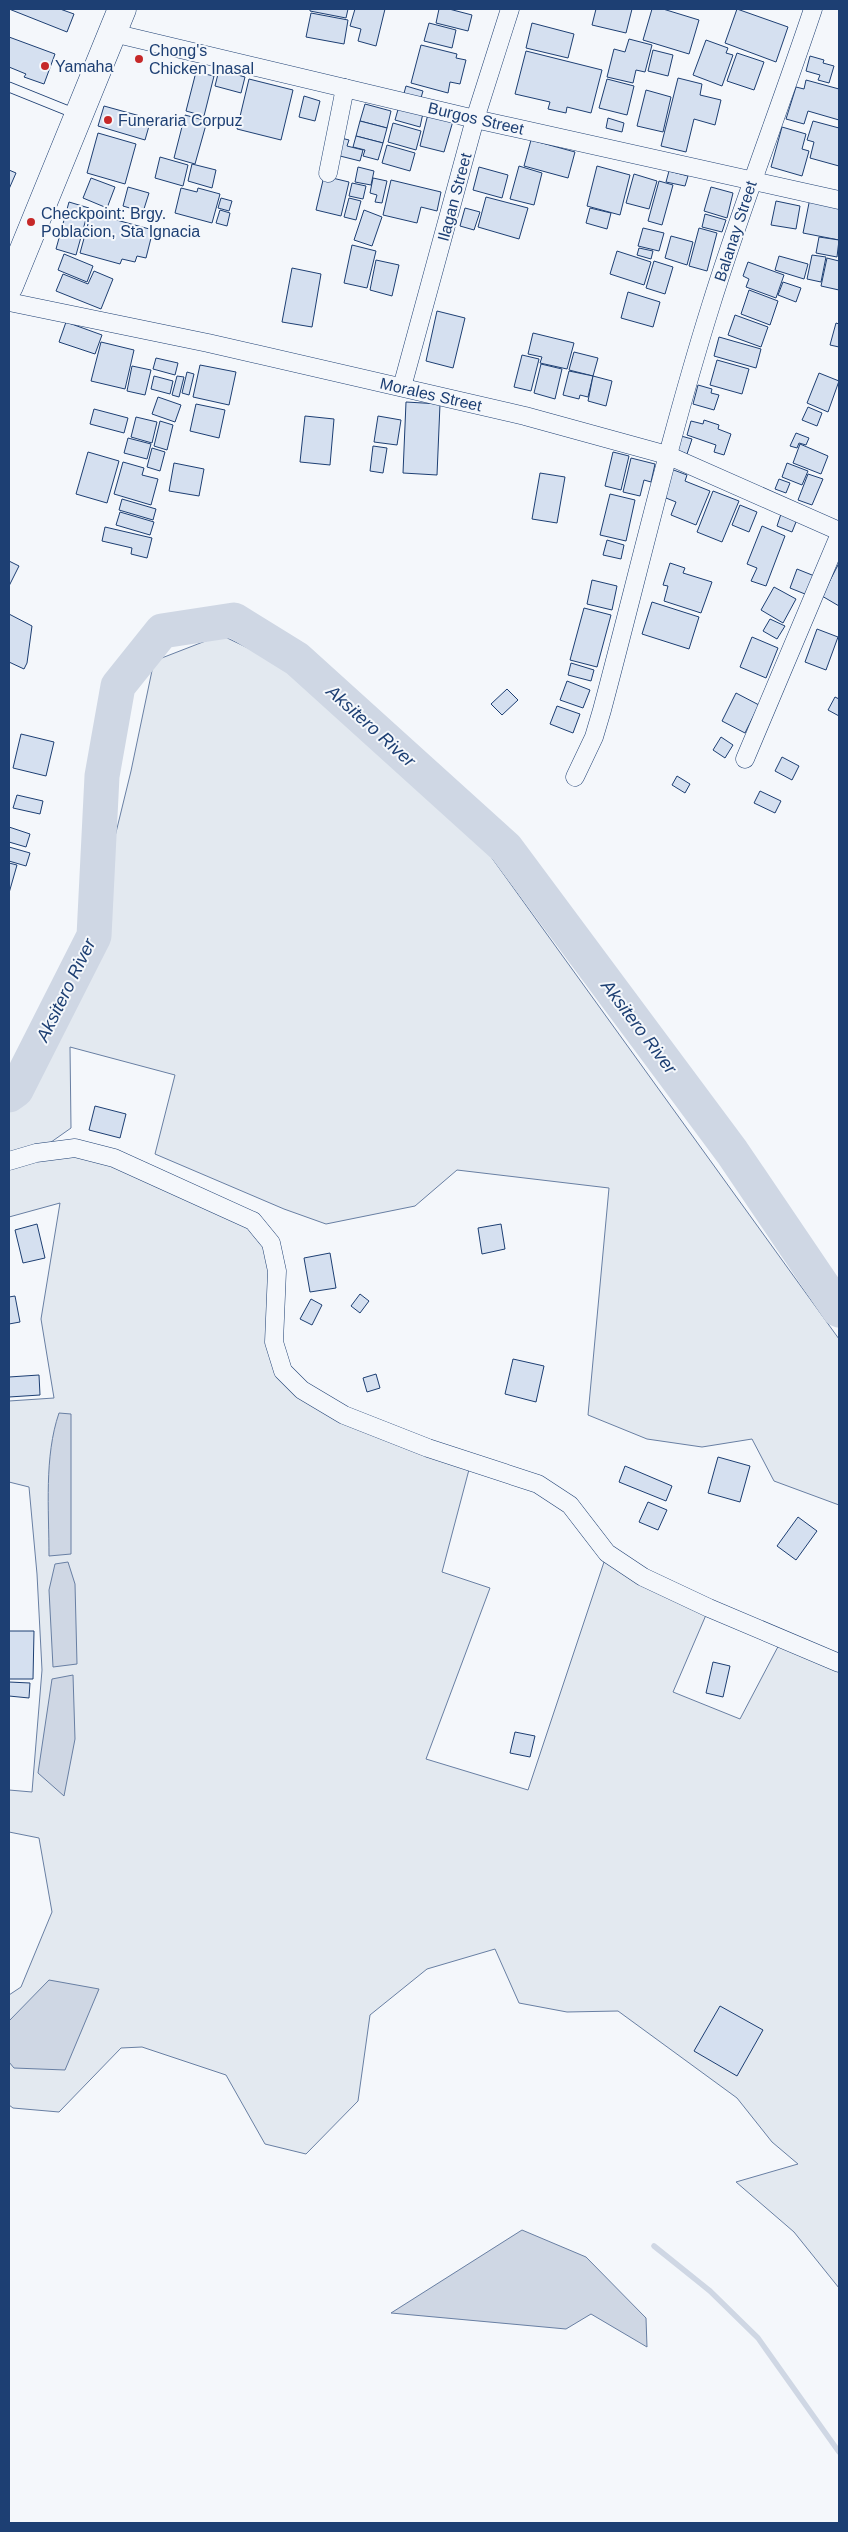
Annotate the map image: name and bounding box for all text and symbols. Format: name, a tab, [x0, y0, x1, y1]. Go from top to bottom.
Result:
place label: Chong's Chicken Inasal	[149, 42, 254, 77]
marker: Chong's Chicken Inasal	[133, 53, 145, 65]
place label: Yamaha	[55, 58, 114, 75]
marker: Yamaha	[39, 60, 51, 72]
street label: Burgos Street	[426, 99, 526, 138]
place label: Funeraria Corpuz	[118, 112, 243, 129]
marker: Funeraria Corpuz	[102, 114, 114, 126]
street label: Ilagan Street	[435, 151, 475, 243]
street label: Balanay Street	[711, 178, 760, 284]
place label: Checkpoint: Brgy. Poblacion, Sta Ignacia	[41, 205, 200, 240]
marker: Checkpoint: Brgy. Poblacion, Sta Ignacia	[25, 216, 37, 228]
street label: Morales Street	[378, 375, 484, 415]
water label: Aksitero River	[322, 680, 420, 772]
water label: Aksitero River	[32, 934, 100, 1046]
water label: Aksitero River	[597, 975, 681, 1079]

